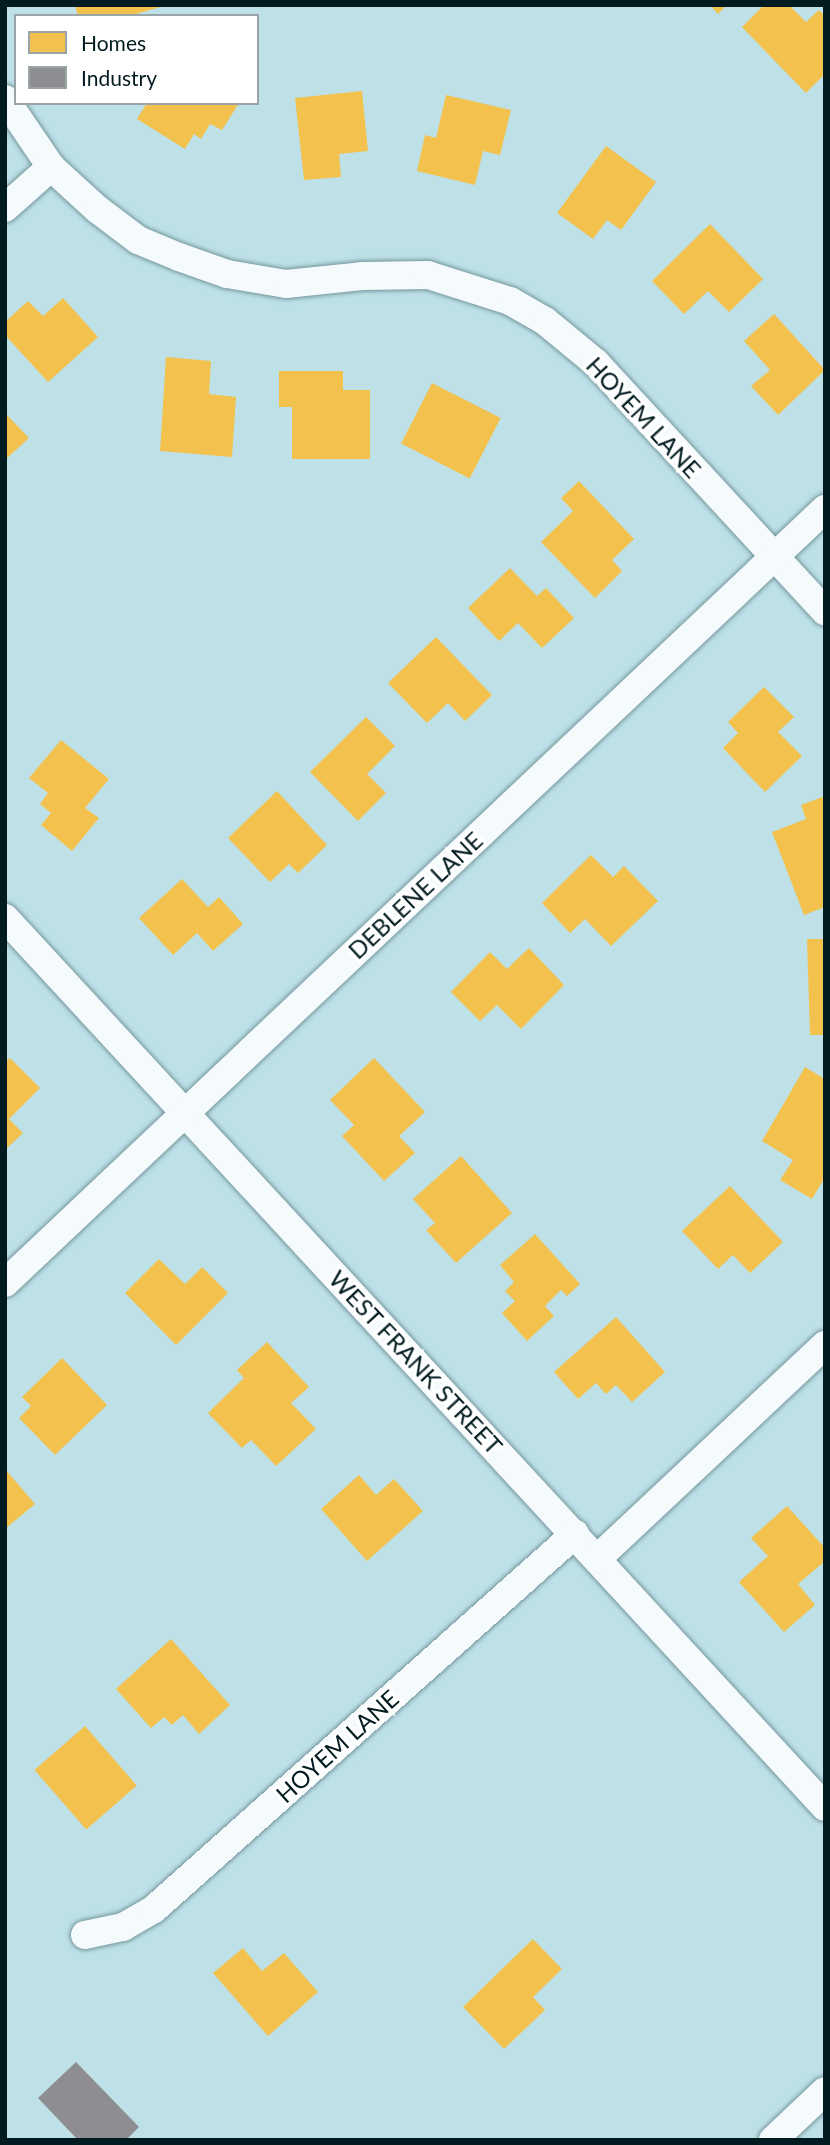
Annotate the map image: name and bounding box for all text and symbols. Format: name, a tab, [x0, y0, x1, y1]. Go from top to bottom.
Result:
legend	[14, 14, 259, 105]
text: Homes	[81, 30, 146, 55]
text: Industry	[81, 65, 157, 90]
street label: HOYEM LANE	[581, 351, 707, 483]
street label: DEBLENE LANE	[342, 826, 488, 964]
street label: WEST FRANK STREET	[323, 1264, 509, 1460]
street label: HOYEM LANE	[270, 1684, 404, 1808]

